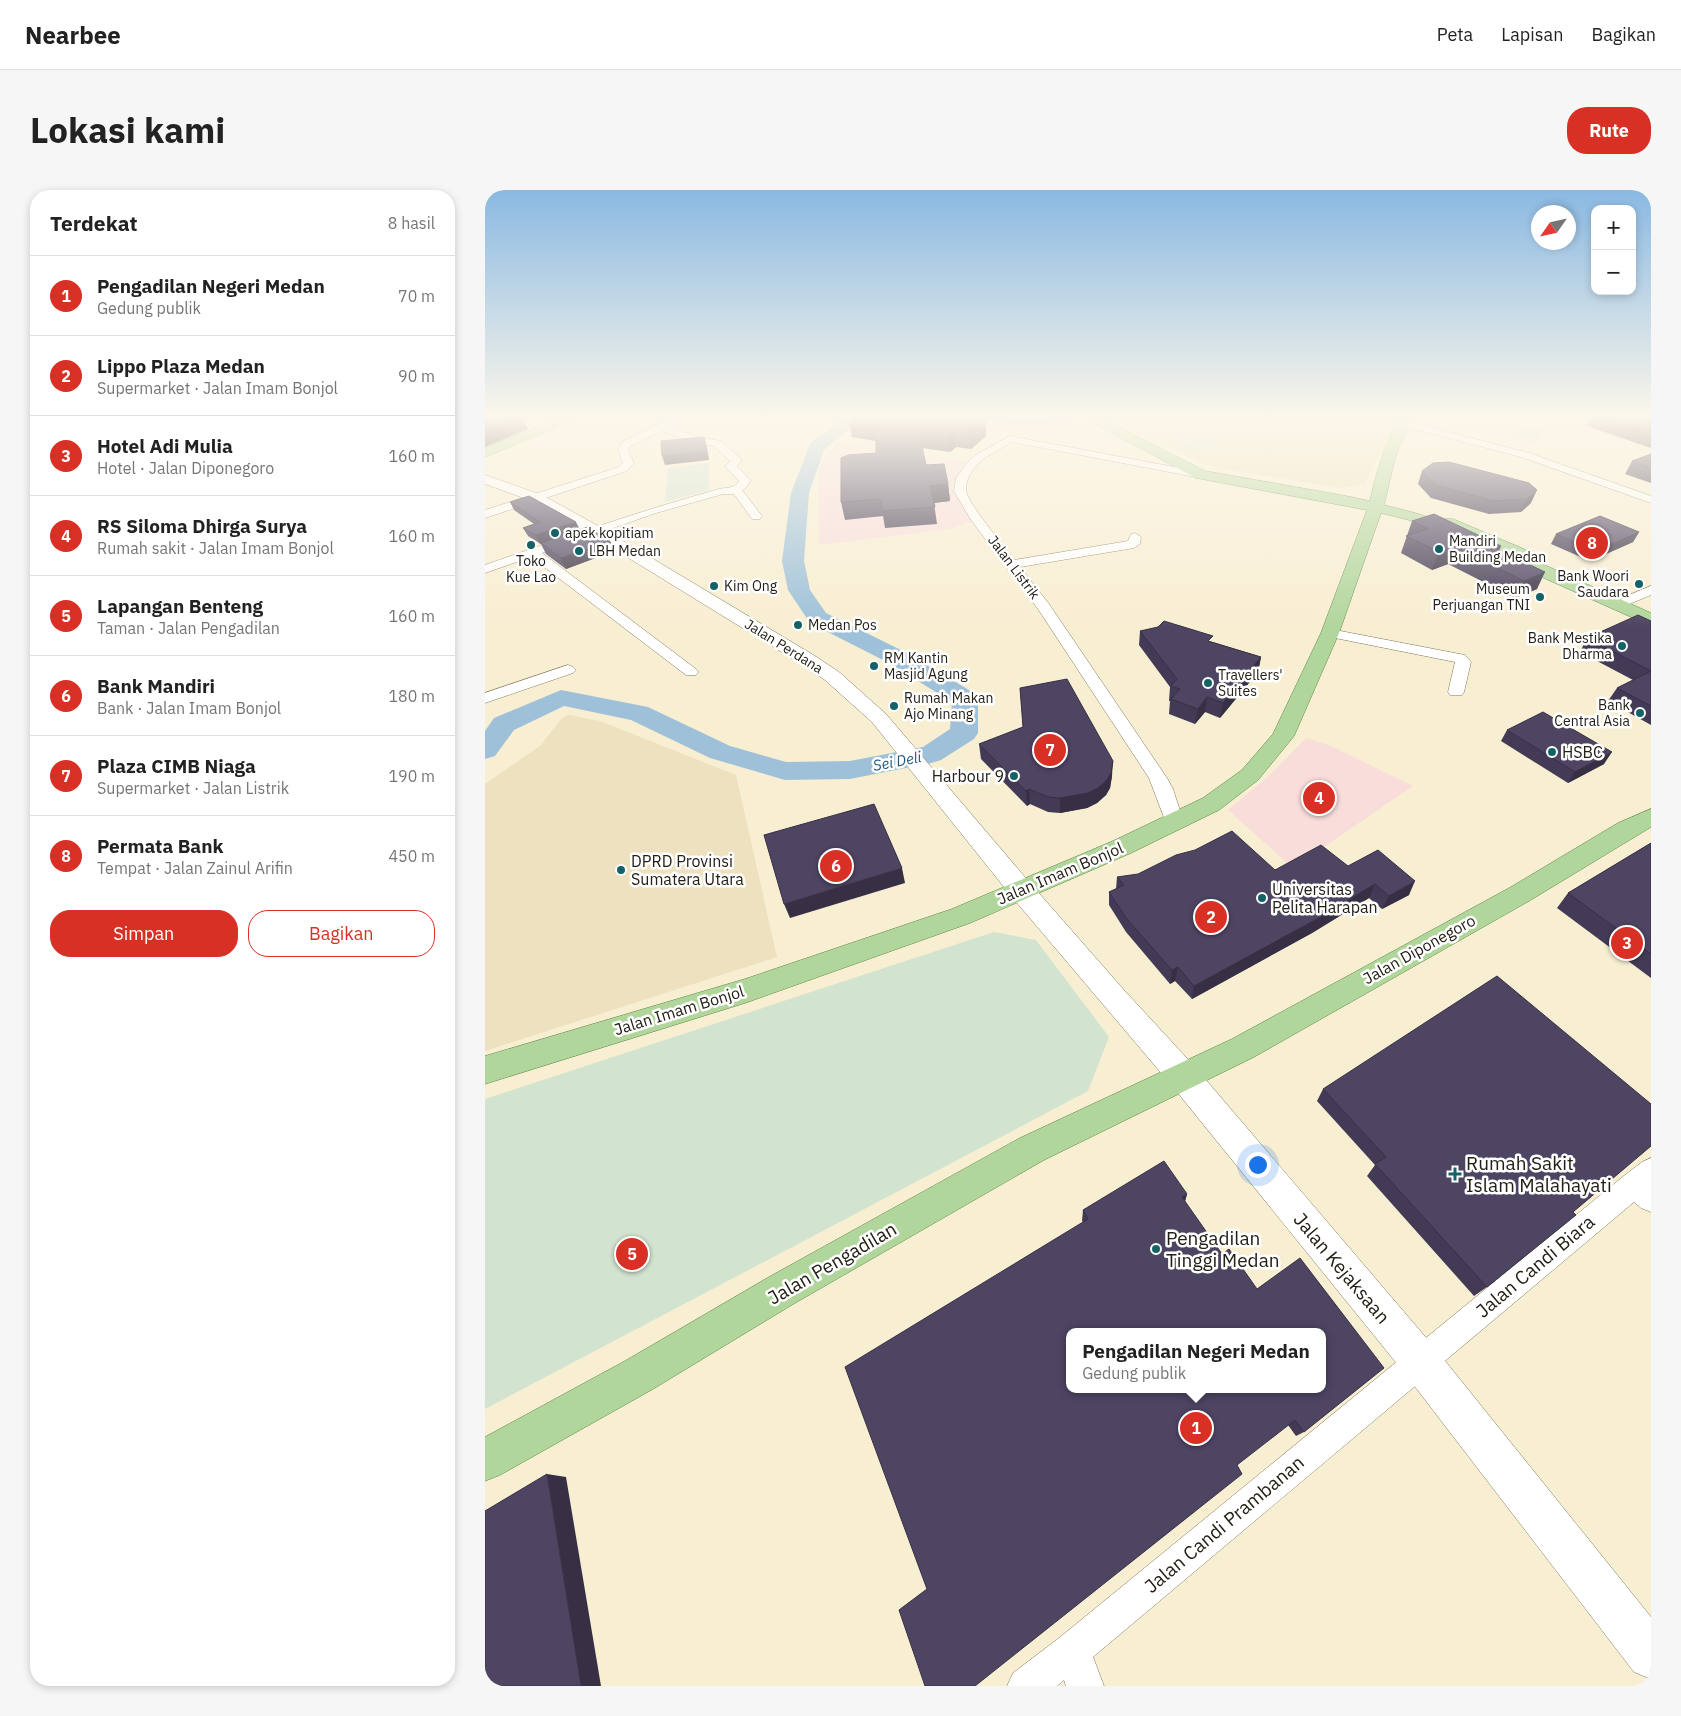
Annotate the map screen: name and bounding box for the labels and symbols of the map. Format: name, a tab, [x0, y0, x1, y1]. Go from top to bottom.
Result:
north arrow	[1531, 205, 1576, 250]
place label: apek kopitiam	[565, 524, 654, 542]
pin: 8	[1576, 524, 1608, 562]
marker: apek kopitiam	[549, 527, 561, 539]
street label: Jalan Listrik	[984, 532, 1044, 603]
place label: Mandiri Building Medan	[1449, 532, 1546, 566]
marker: Toko Kue Lao	[525, 539, 537, 551]
place label: LBH Medan	[589, 542, 661, 560]
marker: Mandiri Building Medan	[1433, 543, 1445, 555]
marker: LBH Medan	[573, 545, 585, 557]
place label: Toko Kue Lao	[506, 552, 556, 586]
place label: Bank Woori Saudara	[1557, 567, 1630, 601]
place label: Kim Ong	[724, 577, 778, 595]
marker: Bank Woori Saudara	[1633, 578, 1645, 590]
marker: Kim Ong	[708, 580, 720, 592]
place label: Museum Perjuangan TNI	[1433, 580, 1530, 614]
marker: Museum Perjuangan TNI	[1534, 591, 1546, 603]
street label: Jalan Perdana	[741, 615, 827, 678]
place label: Medan Pos	[808, 616, 877, 634]
marker: Medan Pos	[792, 619, 804, 631]
place label: Bank Mestika Dharma	[1528, 629, 1613, 663]
marker: Bank Mestika Dharma	[1616, 640, 1628, 652]
place label: RM Kantin Masjid Agung	[884, 649, 968, 683]
marker: RM Kantin Masjid Agung	[868, 660, 880, 672]
place label: Travellers' Suites	[1218, 666, 1283, 700]
marker: Travellers' Suites	[1202, 677, 1214, 689]
place label: Rumah Makan Ajo Minang	[904, 689, 993, 723]
place label: Bank Central Asia	[1554, 696, 1631, 730]
marker: Rumah Makan Ajo Minang	[888, 700, 900, 712]
marker: Bank Central Asia	[1634, 707, 1646, 719]
pin: 7	[1034, 731, 1066, 769]
place label: HSBC	[1562, 742, 1603, 762]
marker: HSBC	[1546, 746, 1558, 758]
water label: Sei Deli	[871, 747, 923, 775]
place label: Harbour 9	[932, 766, 1004, 786]
marker: Harbour 9	[1008, 770, 1020, 782]
pin: 4	[1303, 779, 1335, 817]
street label: Jalan Imam Bonjol	[994, 837, 1126, 909]
pin: 6	[820, 847, 852, 885]
place label: DPRD Provinsi Sumatera Utara	[631, 851, 744, 889]
marker: DPRD Provinsi Sumatera Utara	[615, 864, 627, 876]
place label: Universitas Pelita Harapan	[1272, 879, 1378, 917]
marker: Universitas Pelita Harapan	[1256, 892, 1268, 904]
pin: 2	[1195, 898, 1227, 936]
street label: Jalan Diponegoro	[1359, 910, 1479, 988]
pin: 3	[1611, 924, 1643, 962]
street label: Jalan Imam Bonjol	[612, 981, 746, 1039]
place label: Rumah Sakit Islam Malahayati	[1466, 1151, 1612, 1197]
your location	[1245, 1152, 1271, 1178]
marker: Rumah Sakit Islam Malahayati	[1448, 1167, 1462, 1181]
street label: Jalan Kejaksaan	[1289, 1208, 1395, 1328]
street label: Jalan Candi Biara	[1471, 1209, 1599, 1323]
street label: Jalan Pengadilan	[763, 1216, 901, 1310]
place label: Pengadilan Tinggi Medan	[1166, 1226, 1280, 1272]
pin: 5	[616, 1235, 648, 1273]
marker: Pengadilan Tinggi Medan	[1150, 1243, 1162, 1255]
pin: 1	[1180, 1409, 1212, 1447]
street label: Jalan Candi Prambanan	[1139, 1450, 1309, 1598]

